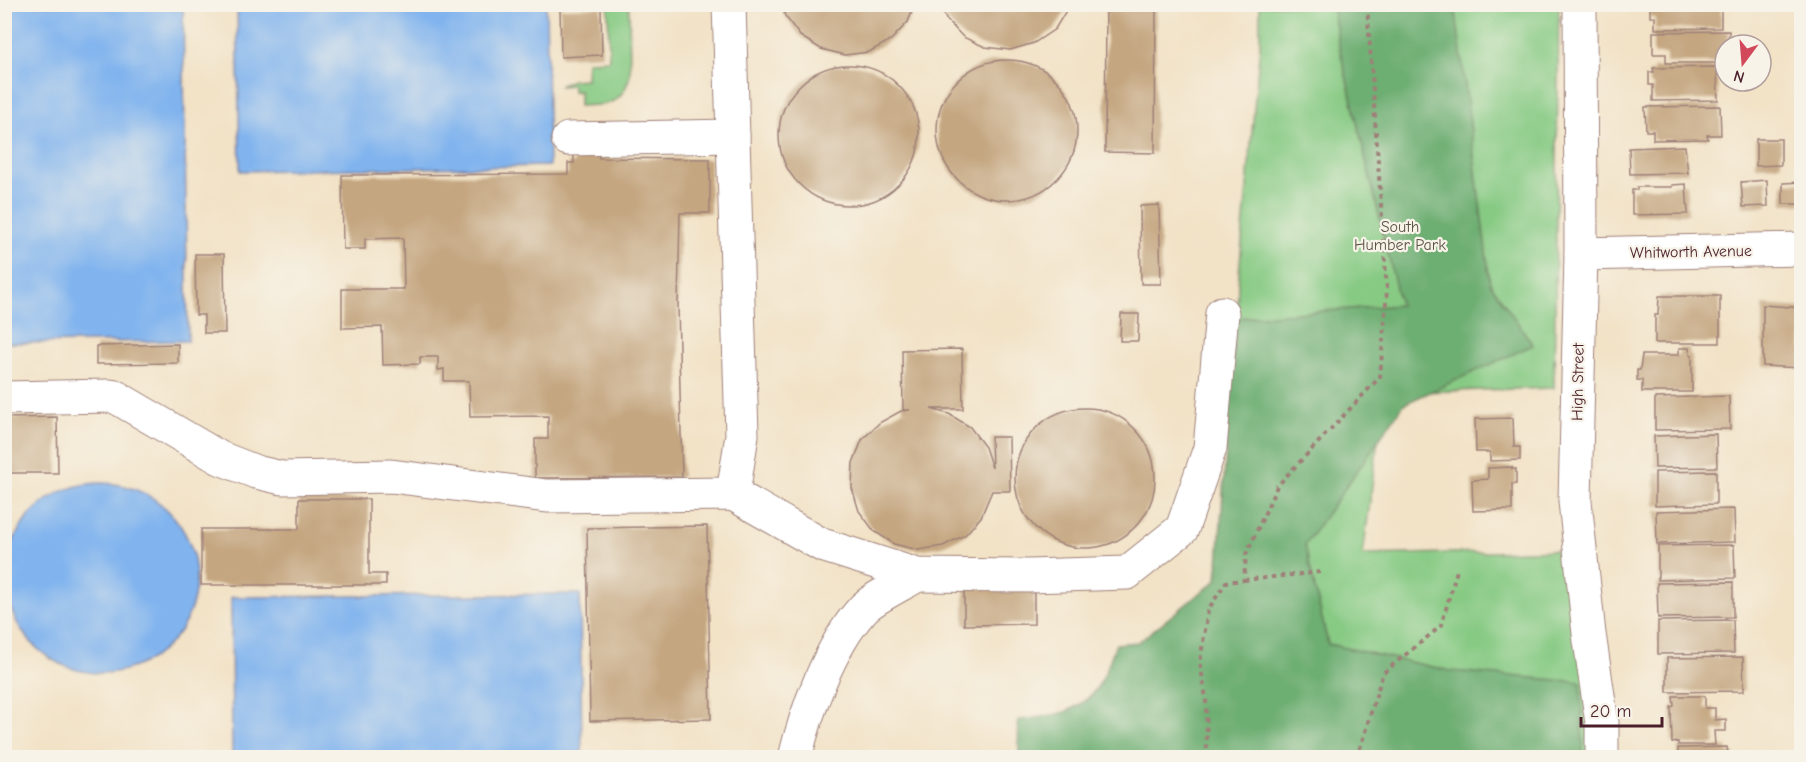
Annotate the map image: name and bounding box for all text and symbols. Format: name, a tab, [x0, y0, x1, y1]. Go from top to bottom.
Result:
north arrow	[1713, 33, 1773, 93]
text: N	[1732, 66, 1747, 87]
park label: South Humber Park	[1354, 218, 1446, 254]
street label: Whitworth Avenue	[1630, 242, 1752, 262]
street label: High Street	[1568, 343, 1588, 421]
scale bar	[1581, 690, 1662, 728]
text: 20 m	[1590, 701, 1631, 722]

